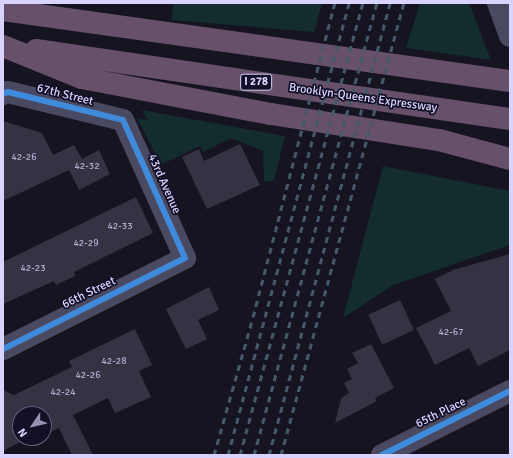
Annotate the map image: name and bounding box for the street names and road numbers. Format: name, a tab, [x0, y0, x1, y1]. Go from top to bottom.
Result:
road number: I 278	[240, 73, 272, 91]
street label: Brooklyn-Queens Expressway	[288, 80, 438, 116]
street label: 67th Street	[35, 81, 95, 109]
street label: 43rd Avenue	[144, 152, 184, 216]
street label: 66th Street	[60, 274, 118, 312]
street label: 65th Place	[413, 395, 469, 431]

